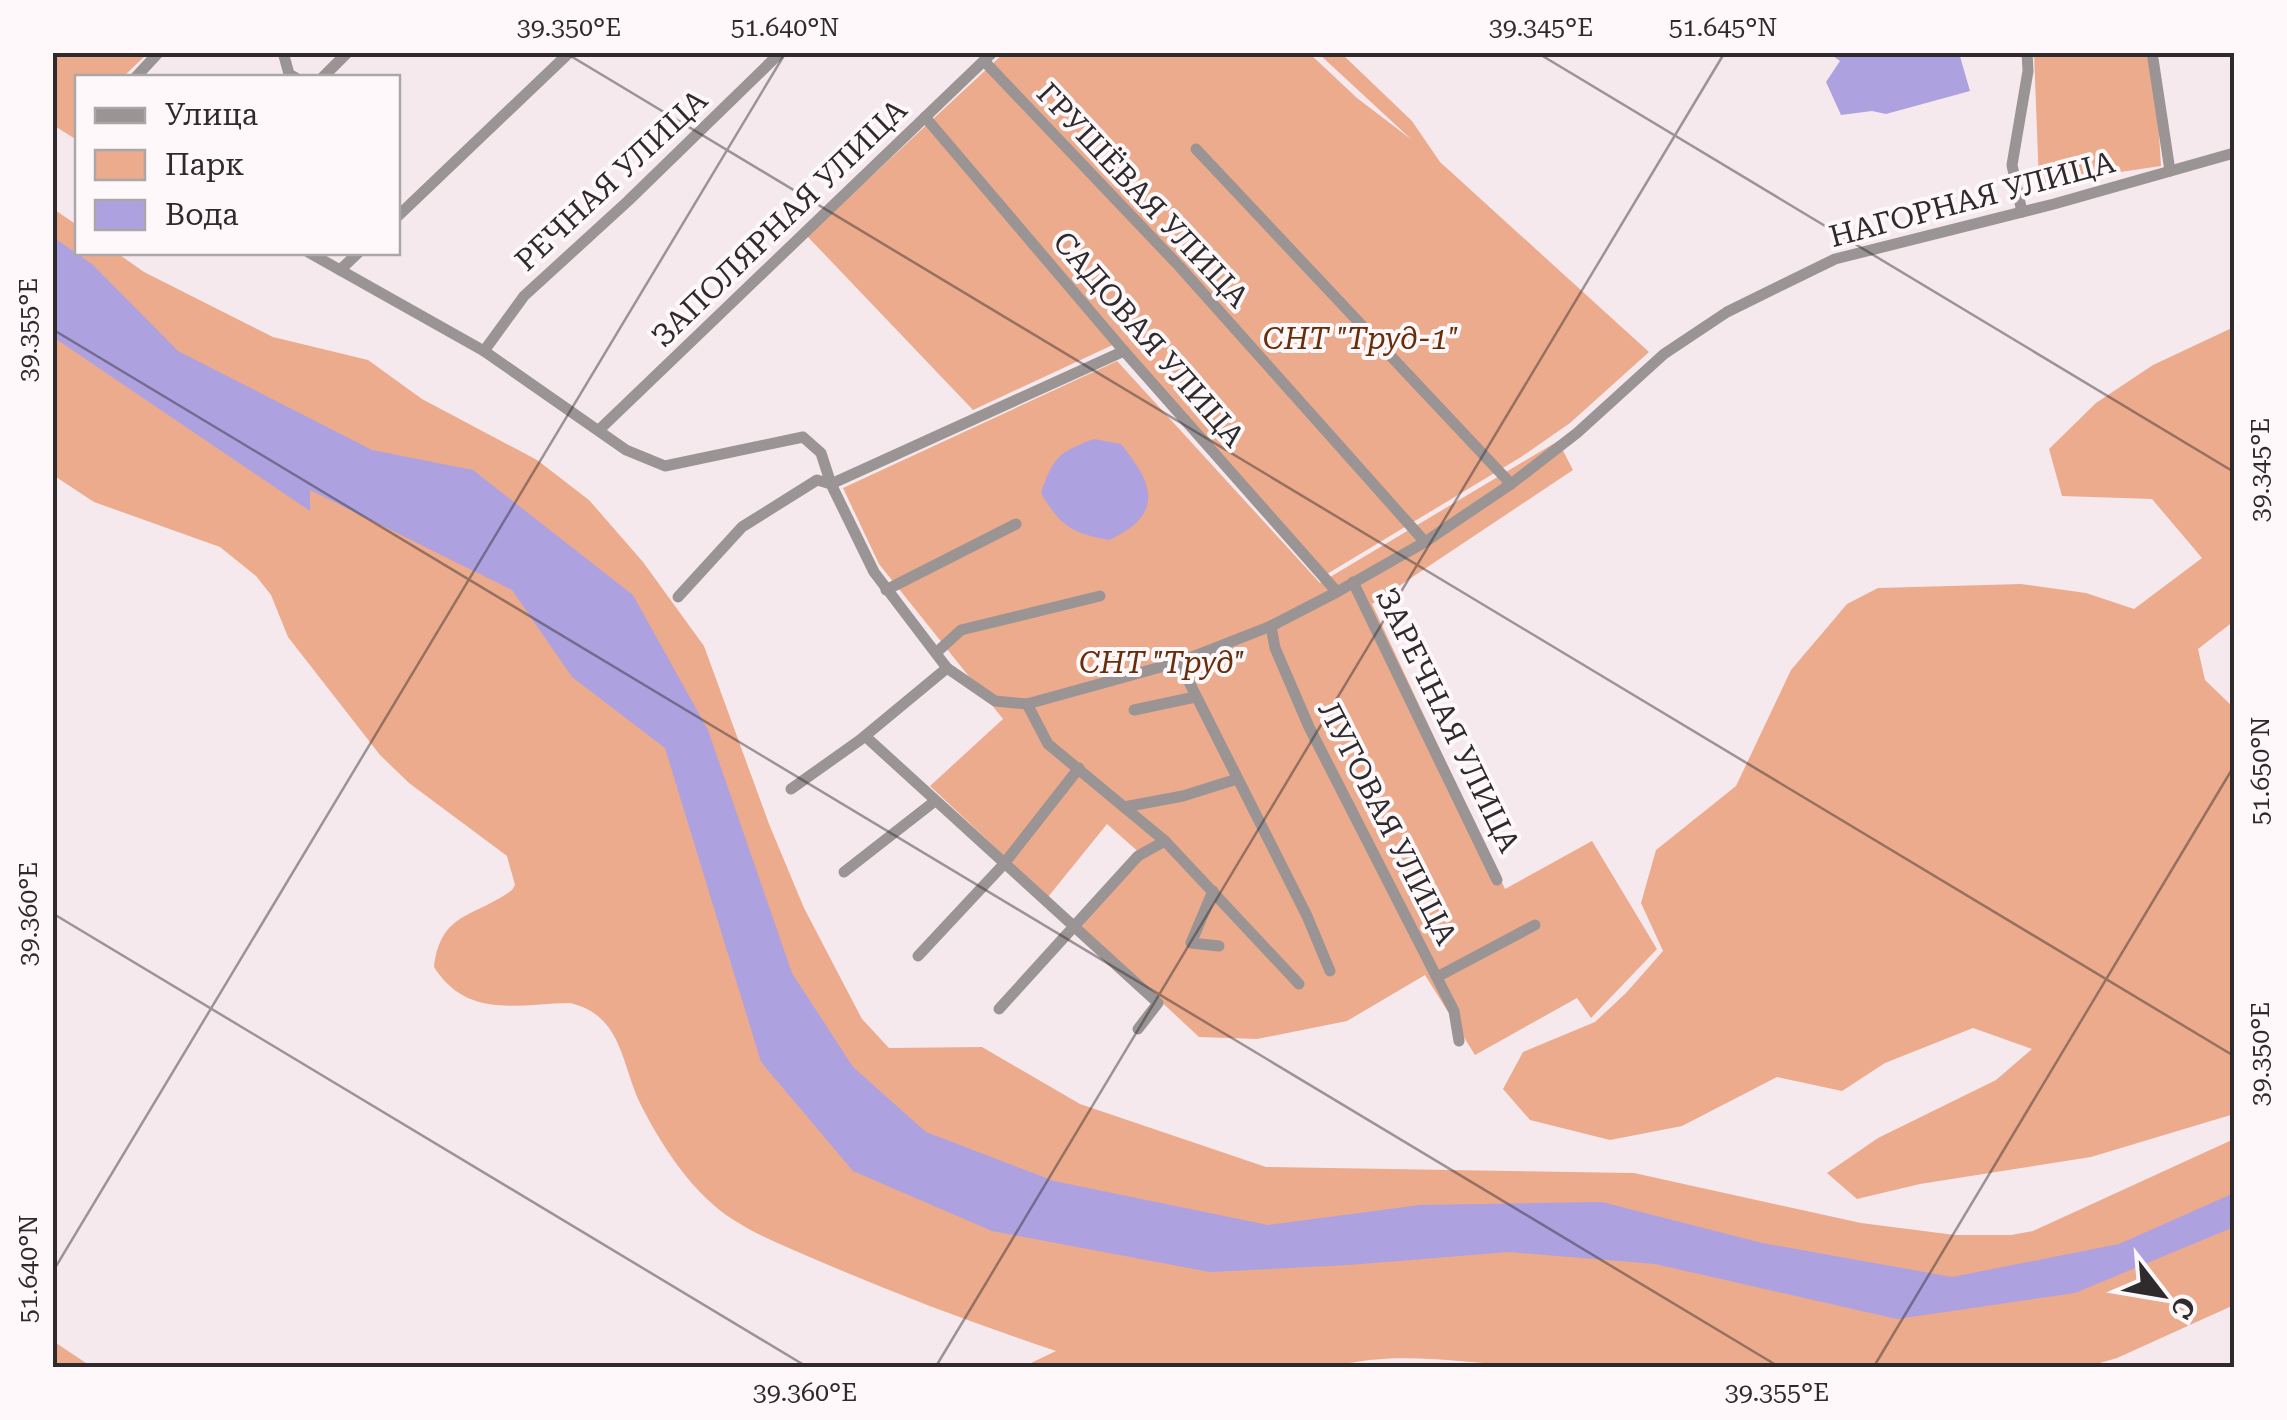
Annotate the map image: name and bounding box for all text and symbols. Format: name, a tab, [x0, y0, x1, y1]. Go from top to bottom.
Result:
text: 39.350°E	[517, 13, 621, 42]
text: 51.640°N	[731, 13, 839, 42]
text: 39.345°E	[1489, 13, 1593, 42]
text: 51.645°N	[1669, 13, 1777, 42]
legend	[75, 75, 400, 255]
street label: ГРУШЁВАЯ УЛИЦА	[1030, 76, 1256, 314]
street label: РЕЧНАЯ УЛИЦА	[508, 82, 714, 278]
street label: ЗАПОЛЯРНАЯ УЛИЦА	[644, 92, 914, 354]
text: Улица	[165, 97, 258, 132]
street label: НАГОРНАЯ УЛИЦА	[1825, 144, 2119, 254]
text: Парк	[165, 147, 244, 182]
text: Вода	[165, 197, 239, 232]
street label: САДОВАЯ УЛИЦА	[1046, 224, 1252, 454]
text: 39.355°E	[14, 278, 43, 382]
park label: СНТ "Труд-1"	[1263, 321, 1459, 356]
text: 39.345°E	[2246, 418, 2275, 522]
street label: ЗАРЕЧНАЯ УЛИЦА	[1369, 582, 1527, 858]
park label: СНТ "Труд"	[1079, 645, 1245, 680]
street label: ЛУГОВАЯ УЛИЦА	[1312, 696, 1464, 950]
text: 51.650°N	[2246, 717, 2275, 825]
text: 39.360°E	[14, 862, 43, 966]
text: 39.350°E	[2246, 1002, 2275, 1106]
text: 51.640°N	[14, 1215, 43, 1323]
north arrow	[2112, 1245, 2212, 1345]
text: С	[2164, 1291, 2202, 1325]
text: 39.360°E	[753, 1378, 857, 1407]
text: 39.355°E	[1725, 1378, 1829, 1407]

